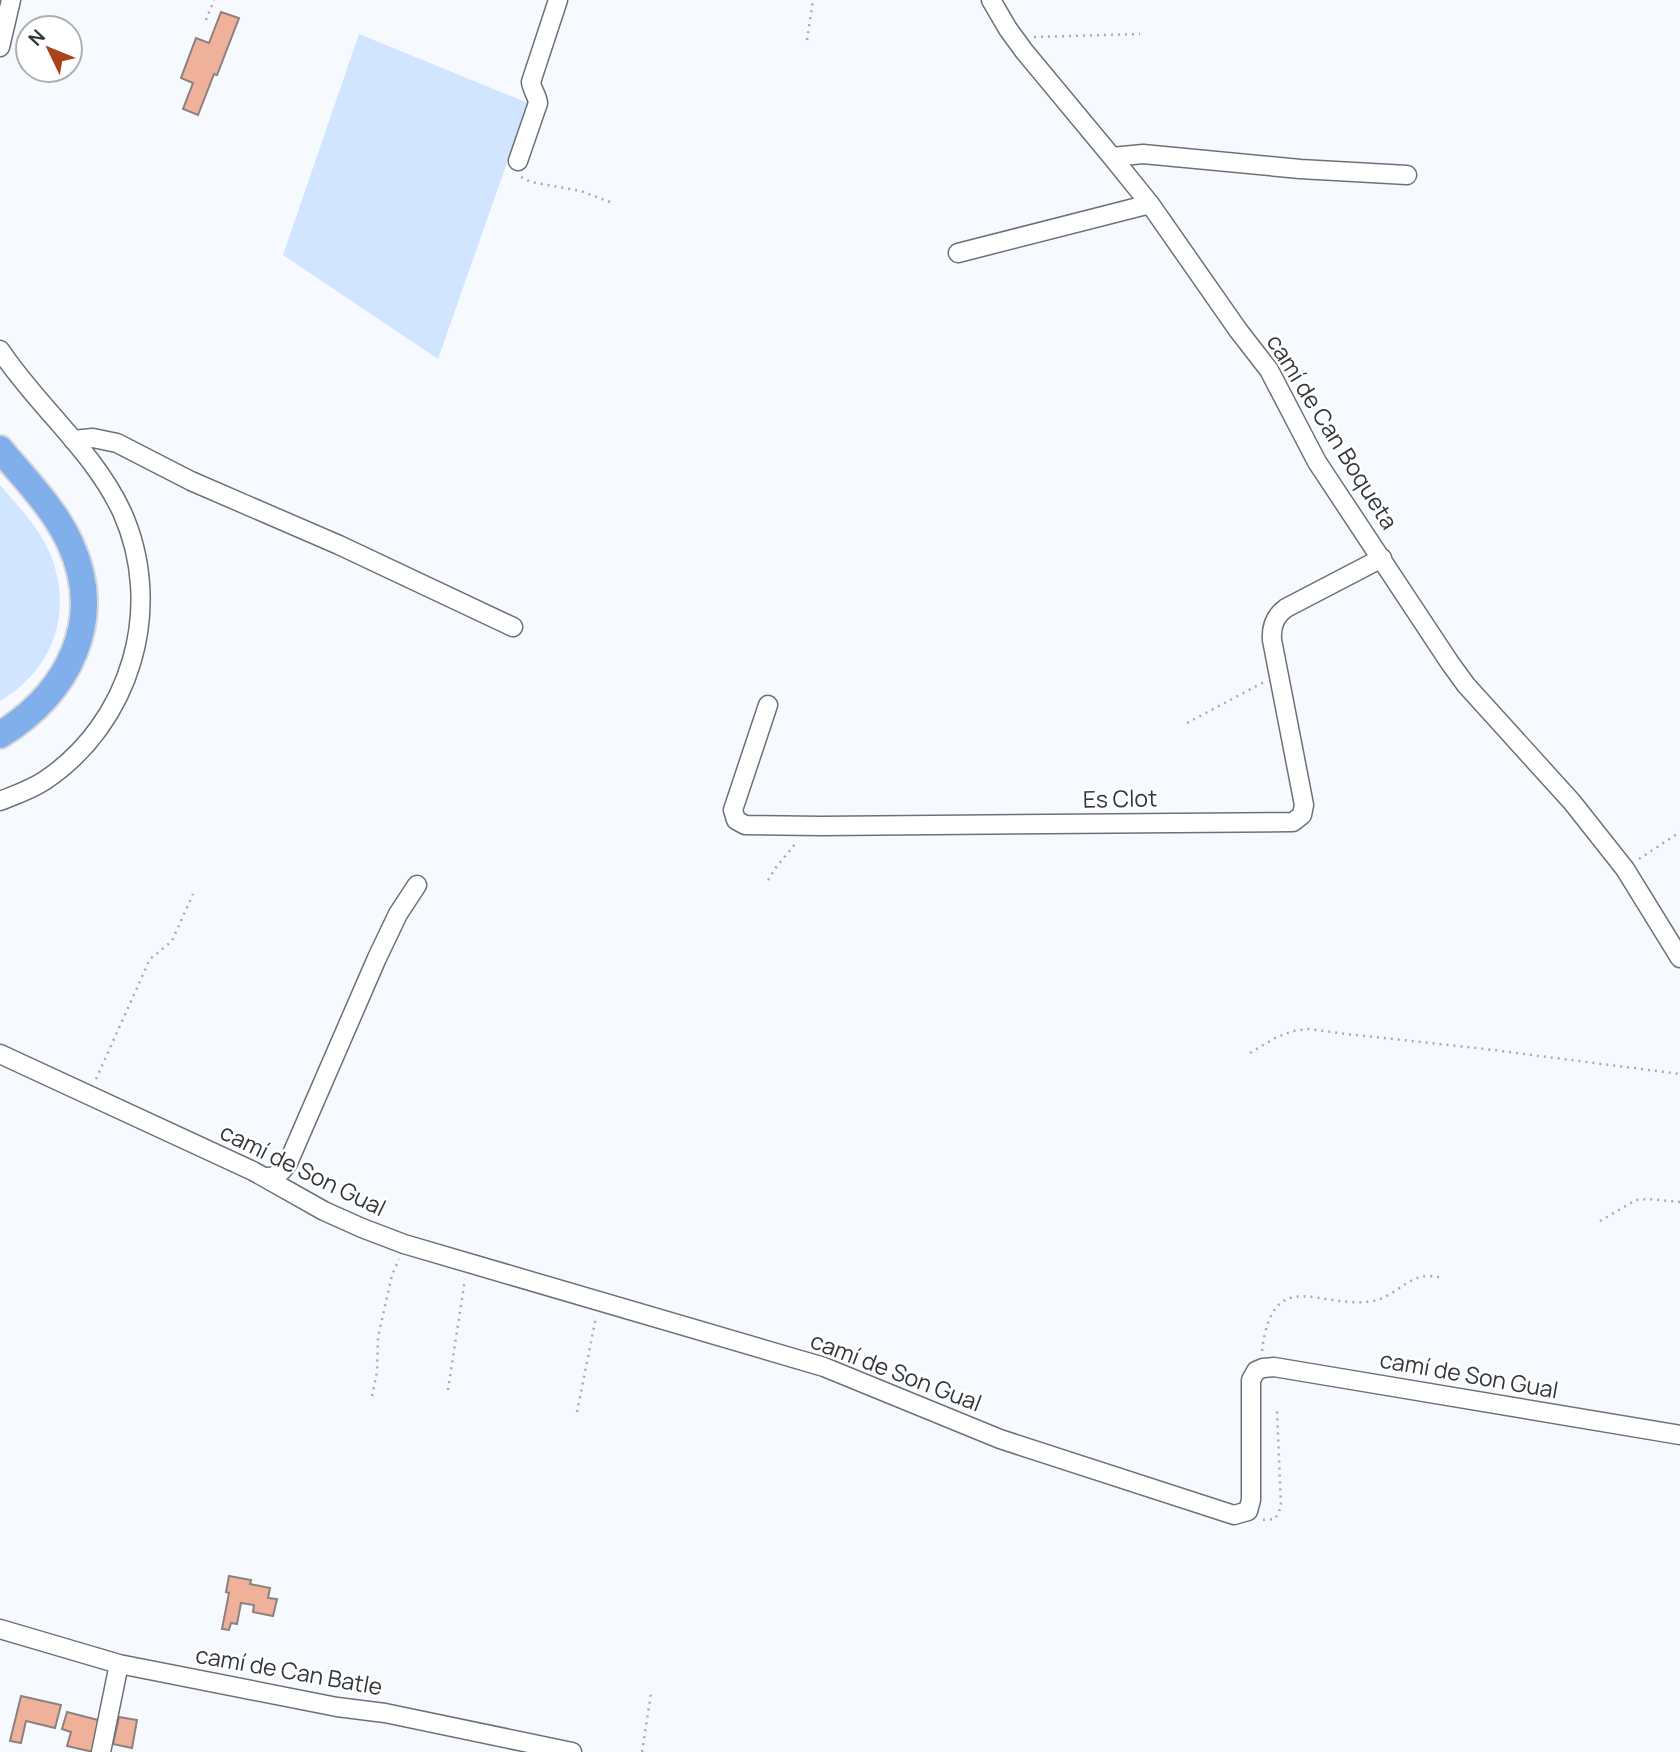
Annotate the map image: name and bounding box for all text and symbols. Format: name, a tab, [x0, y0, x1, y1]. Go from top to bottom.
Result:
north arrow	[14, 14, 84, 84]
text: N	[22, 24, 51, 51]
street label: camí de Can Boqueta	[1260, 328, 1406, 535]
street label: Es Clot	[1082, 781, 1157, 815]
street label: camí de Son Gual	[215, 1115, 392, 1223]
street label: camí de Son Gual	[806, 1324, 986, 1418]
street label: camí de Son Gual	[1377, 1343, 1561, 1405]
street label: camí de Can Batle	[193, 1638, 385, 1702]

